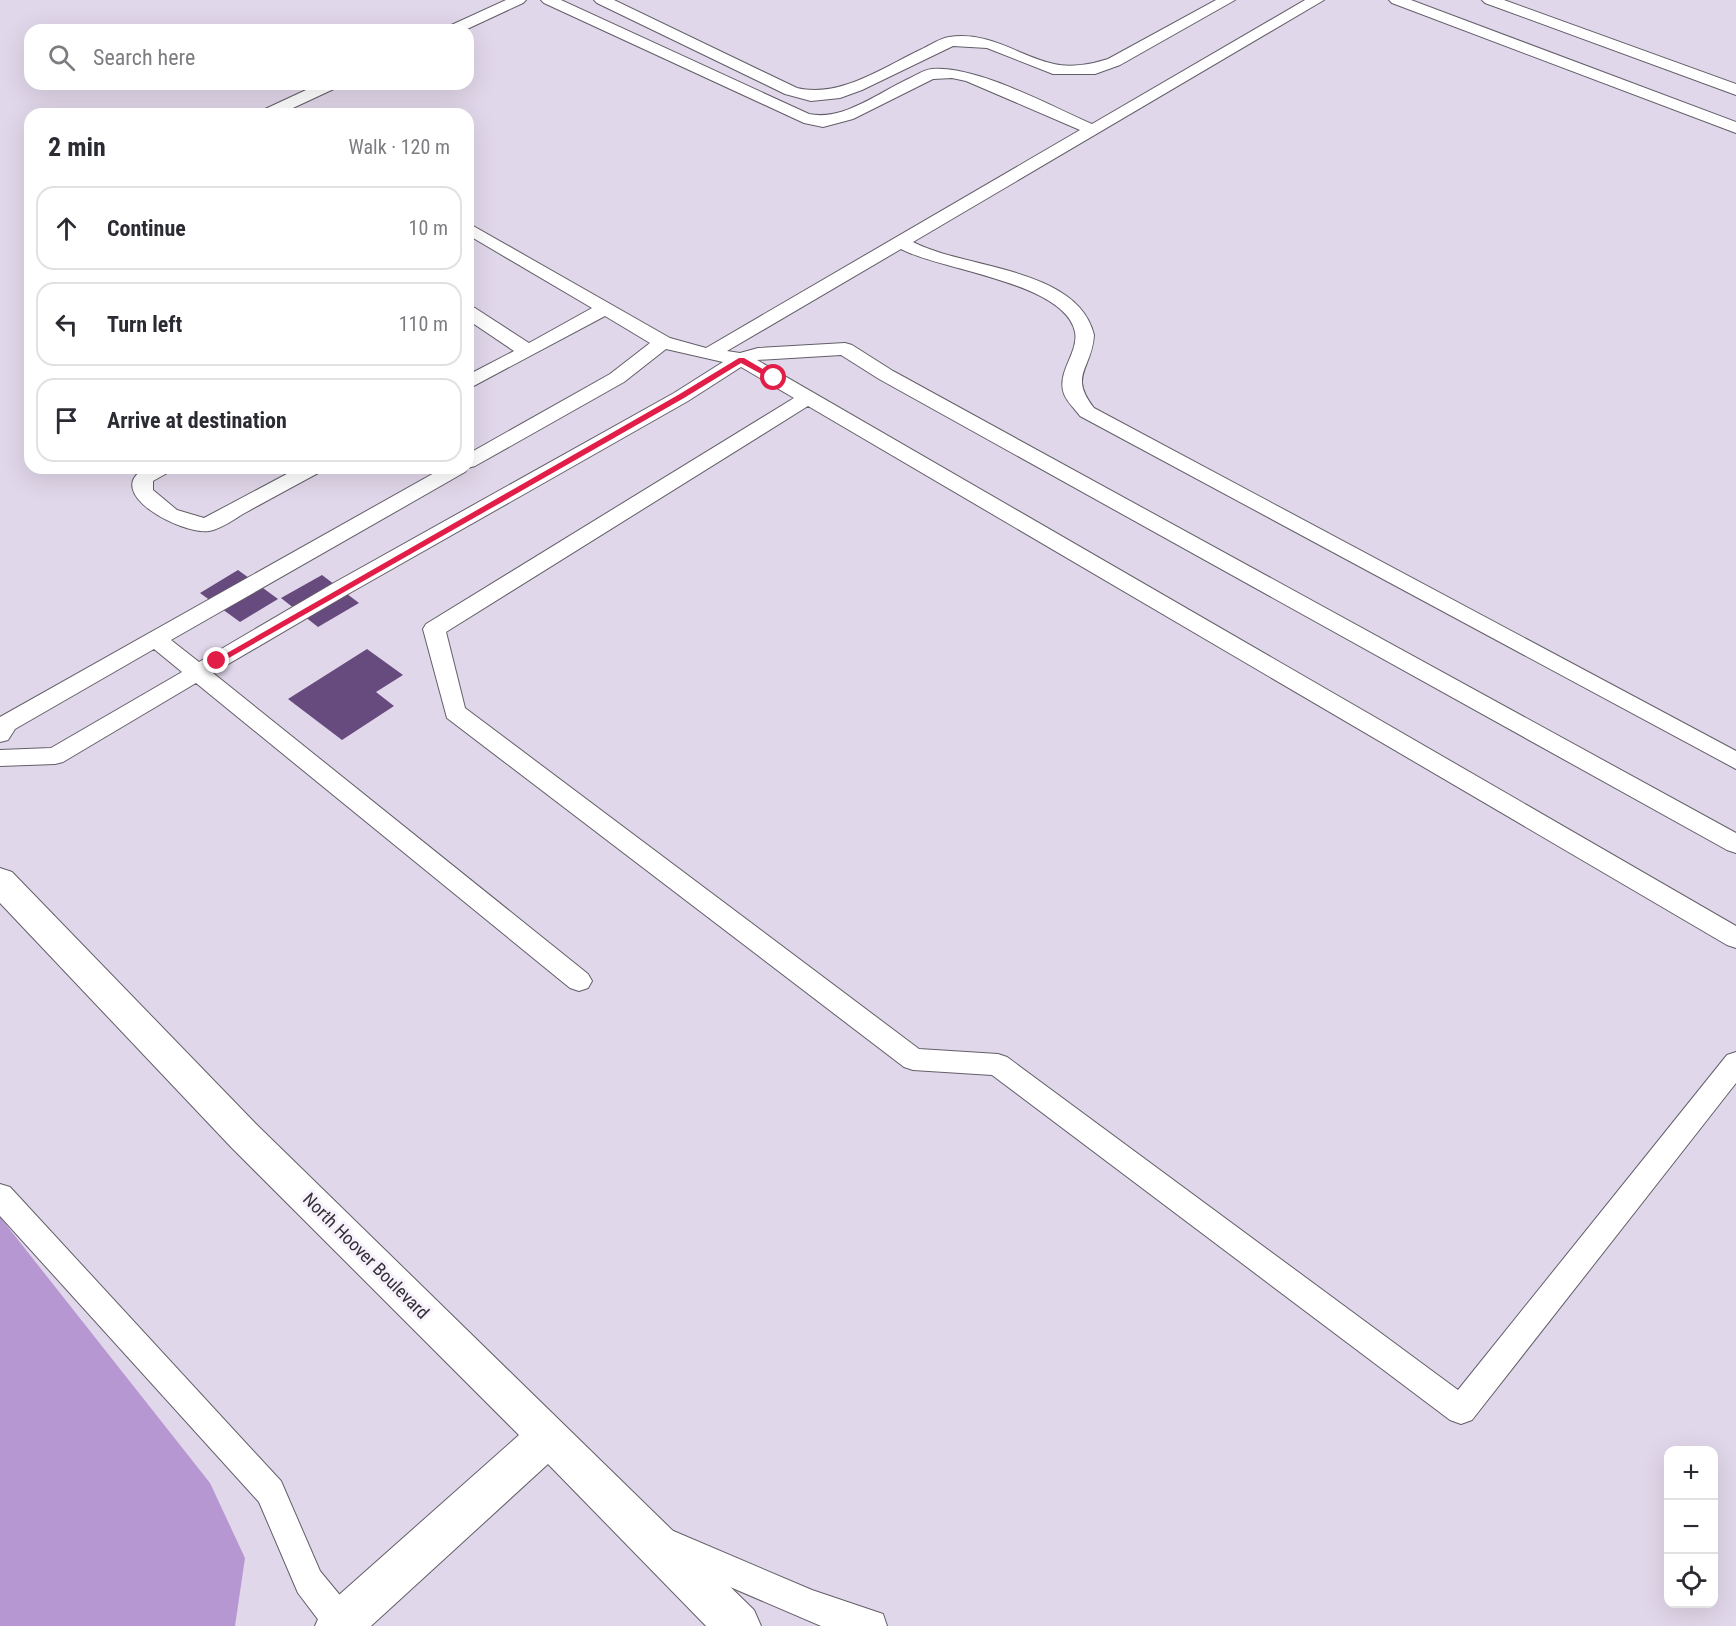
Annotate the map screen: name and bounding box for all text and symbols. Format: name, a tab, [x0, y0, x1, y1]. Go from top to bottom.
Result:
search box	[24, 24, 474, 90]
icon: search	[45, 41, 78, 74]
text: Search here	[93, 45, 195, 70]
text: 2 min	[48, 132, 106, 162]
text: Walk · 120 m	[349, 135, 450, 159]
icon: ahead	[50, 212, 83, 245]
text: Continue	[107, 216, 186, 241]
text: 10 m	[409, 216, 448, 240]
icon: left	[50, 308, 83, 341]
text: Turn left	[107, 312, 182, 337]
text: 110 m	[399, 312, 448, 336]
route start	[760, 364, 786, 390]
icon: arrive	[50, 404, 83, 437]
text: Arrive at destination	[107, 408, 287, 433]
route end	[203, 647, 229, 673]
street label: North Hoover Boulevard	[299, 1188, 434, 1323]
map controls	[1664, 1446, 1718, 1608]
button: +	[1664, 1446, 1718, 1500]
button: −	[1664, 1500, 1718, 1554]
button: locate	[1664, 1554, 1718, 1608]

